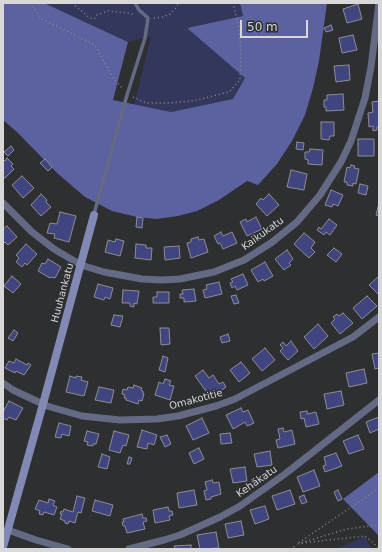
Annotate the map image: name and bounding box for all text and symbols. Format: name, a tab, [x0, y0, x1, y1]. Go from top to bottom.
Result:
scale bar	[242, 12, 310, 38]
text: 50 m	[247, 20, 278, 34]
street label: Kaikukatu	[240, 215, 286, 253]
street label: Huuhankatu	[49, 262, 77, 324]
street label: Omakotitie	[168, 387, 224, 413]
street label: Kehäkatu	[234, 464, 280, 500]

